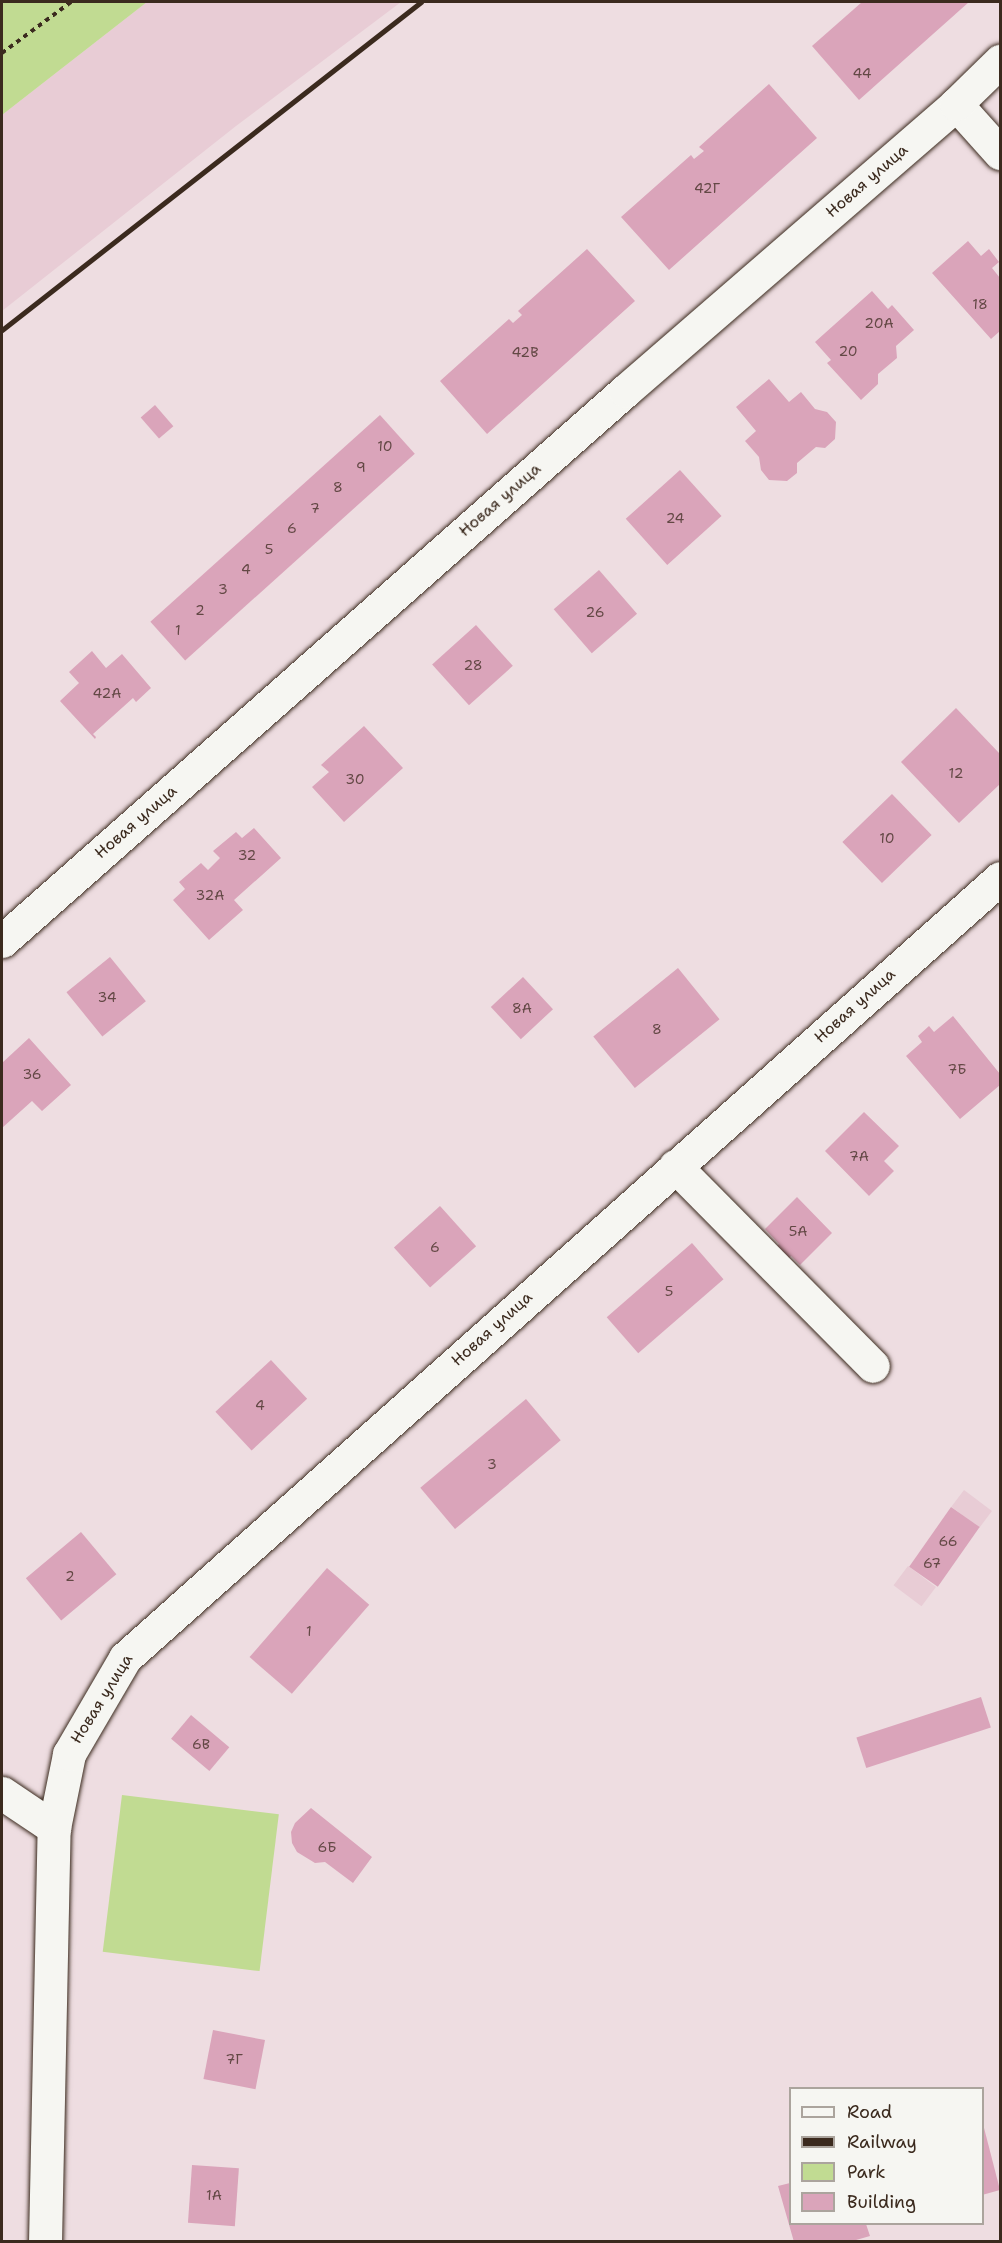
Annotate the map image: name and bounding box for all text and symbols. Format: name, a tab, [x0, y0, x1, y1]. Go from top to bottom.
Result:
house number: 44	[852, 65, 872, 81]
street label: Новая улица	[822, 140, 912, 222]
house number: 42Г	[694, 180, 720, 196]
house number: 18	[972, 296, 988, 312]
house number: 20А	[864, 315, 894, 331]
house number: 20	[838, 343, 858, 359]
house number: 42В	[512, 344, 538, 360]
house number: 10	[377, 438, 393, 454]
house number: 9	[356, 459, 366, 475]
street label: Новая улица	[455, 459, 545, 541]
house number: 8	[333, 479, 343, 495]
house number: 7	[310, 500, 320, 516]
house number: 24	[666, 510, 684, 526]
house number: 6	[287, 520, 297, 536]
house number: 5	[265, 541, 273, 557]
house number: 4	[241, 561, 251, 577]
house number: 3	[218, 581, 228, 597]
house number: 2	[195, 602, 205, 618]
house number: 26	[586, 604, 604, 620]
house number: 1	[175, 622, 181, 638]
house number: 28	[463, 657, 483, 673]
house number: 42А	[93, 685, 121, 701]
house number: 12	[949, 765, 963, 781]
house number: 30	[345, 771, 365, 787]
street label: Новая улица	[91, 781, 181, 863]
house number: 10	[879, 830, 895, 846]
house number: 32	[238, 847, 256, 863]
house number: 32А	[196, 887, 224, 903]
street label: Новая улица	[811, 965, 899, 1047]
house number: 34	[97, 989, 117, 1005]
house number: 8А	[512, 1000, 532, 1016]
house number: 8	[652, 1021, 662, 1037]
house number: 7Б	[947, 1061, 967, 1077]
house number: 36	[22, 1066, 42, 1082]
house number: 7А	[849, 1148, 869, 1164]
house number: 5А	[789, 1223, 807, 1239]
house number: 6	[430, 1239, 440, 1255]
house number: 5	[665, 1283, 673, 1299]
street label: Новая улица	[448, 1288, 536, 1370]
house number: 4	[255, 1397, 265, 1413]
house number: 3	[487, 1456, 497, 1472]
house number: 66	[938, 1533, 958, 1549]
house number: 67	[923, 1555, 941, 1571]
house number: 2	[65, 1568, 75, 1584]
house number: 1	[306, 1623, 312, 1639]
street label: Новая улица	[67, 1651, 137, 1747]
house number: 6В	[192, 1736, 210, 1752]
house number: 6Б	[317, 1839, 337, 1855]
house number: 7Г	[225, 2051, 243, 2067]
legend	[789, 2087, 984, 2225]
text: Road	[847, 2100, 892, 2124]
text: Railway	[847, 2130, 917, 2154]
text: Park	[847, 2160, 886, 2184]
house number: 1А	[206, 2187, 222, 2203]
text: Building	[847, 2190, 916, 2214]

